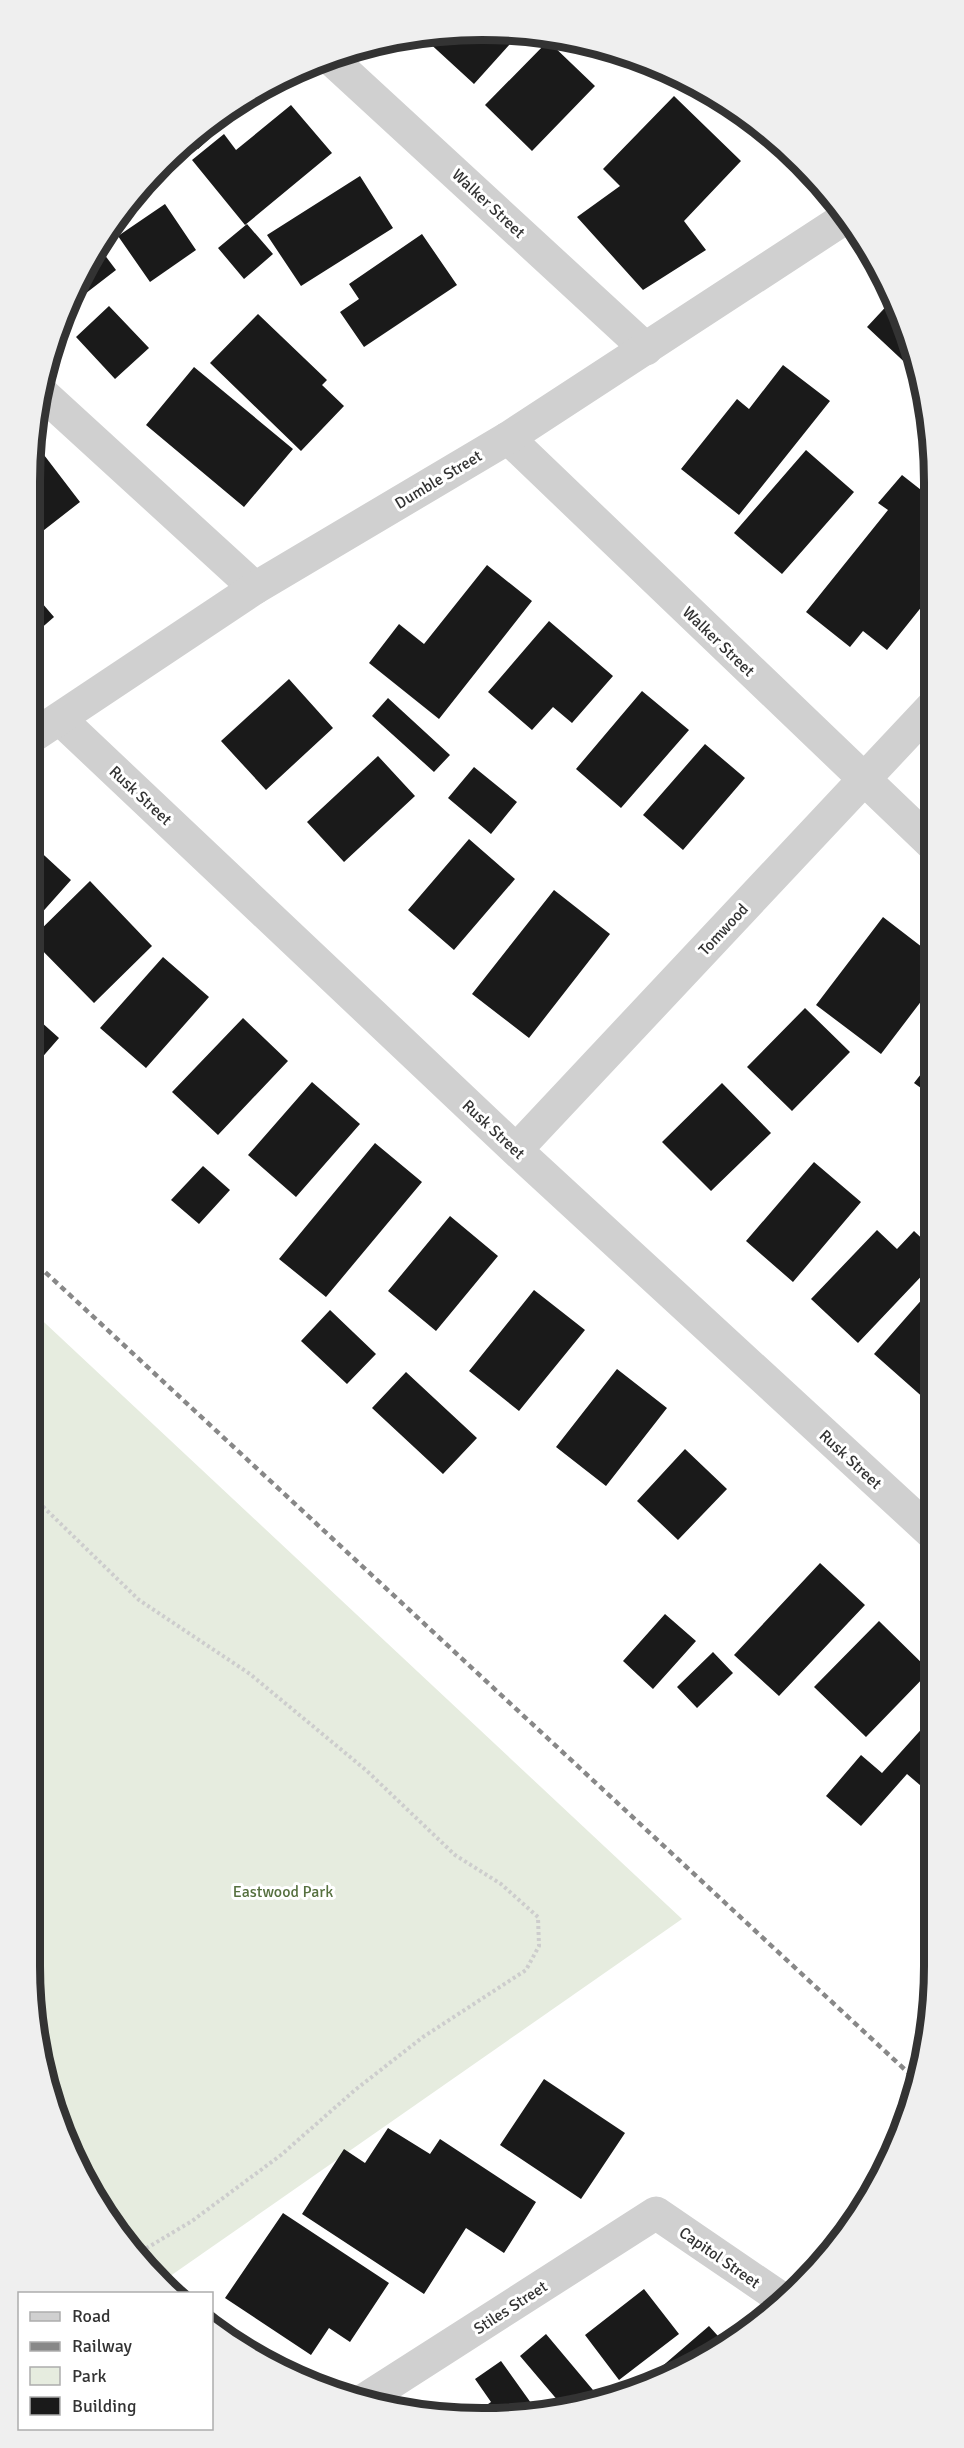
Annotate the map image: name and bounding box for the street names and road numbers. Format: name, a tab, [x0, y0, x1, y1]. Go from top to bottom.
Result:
street label: Walker Street	[448, 165, 529, 243]
street label: Dumble Street	[391, 446, 486, 514]
street label: Walker Street	[678, 602, 759, 681]
street label: Rusk Street	[105, 762, 176, 830]
street label: Tomwood	[695, 900, 753, 960]
street label: Rusk Street	[458, 1096, 529, 1164]
street label: Rusk Street	[815, 1426, 886, 1494]
street label: Capitol Street	[675, 2223, 764, 2293]
street label: Stiles Street	[470, 2276, 551, 2339]

